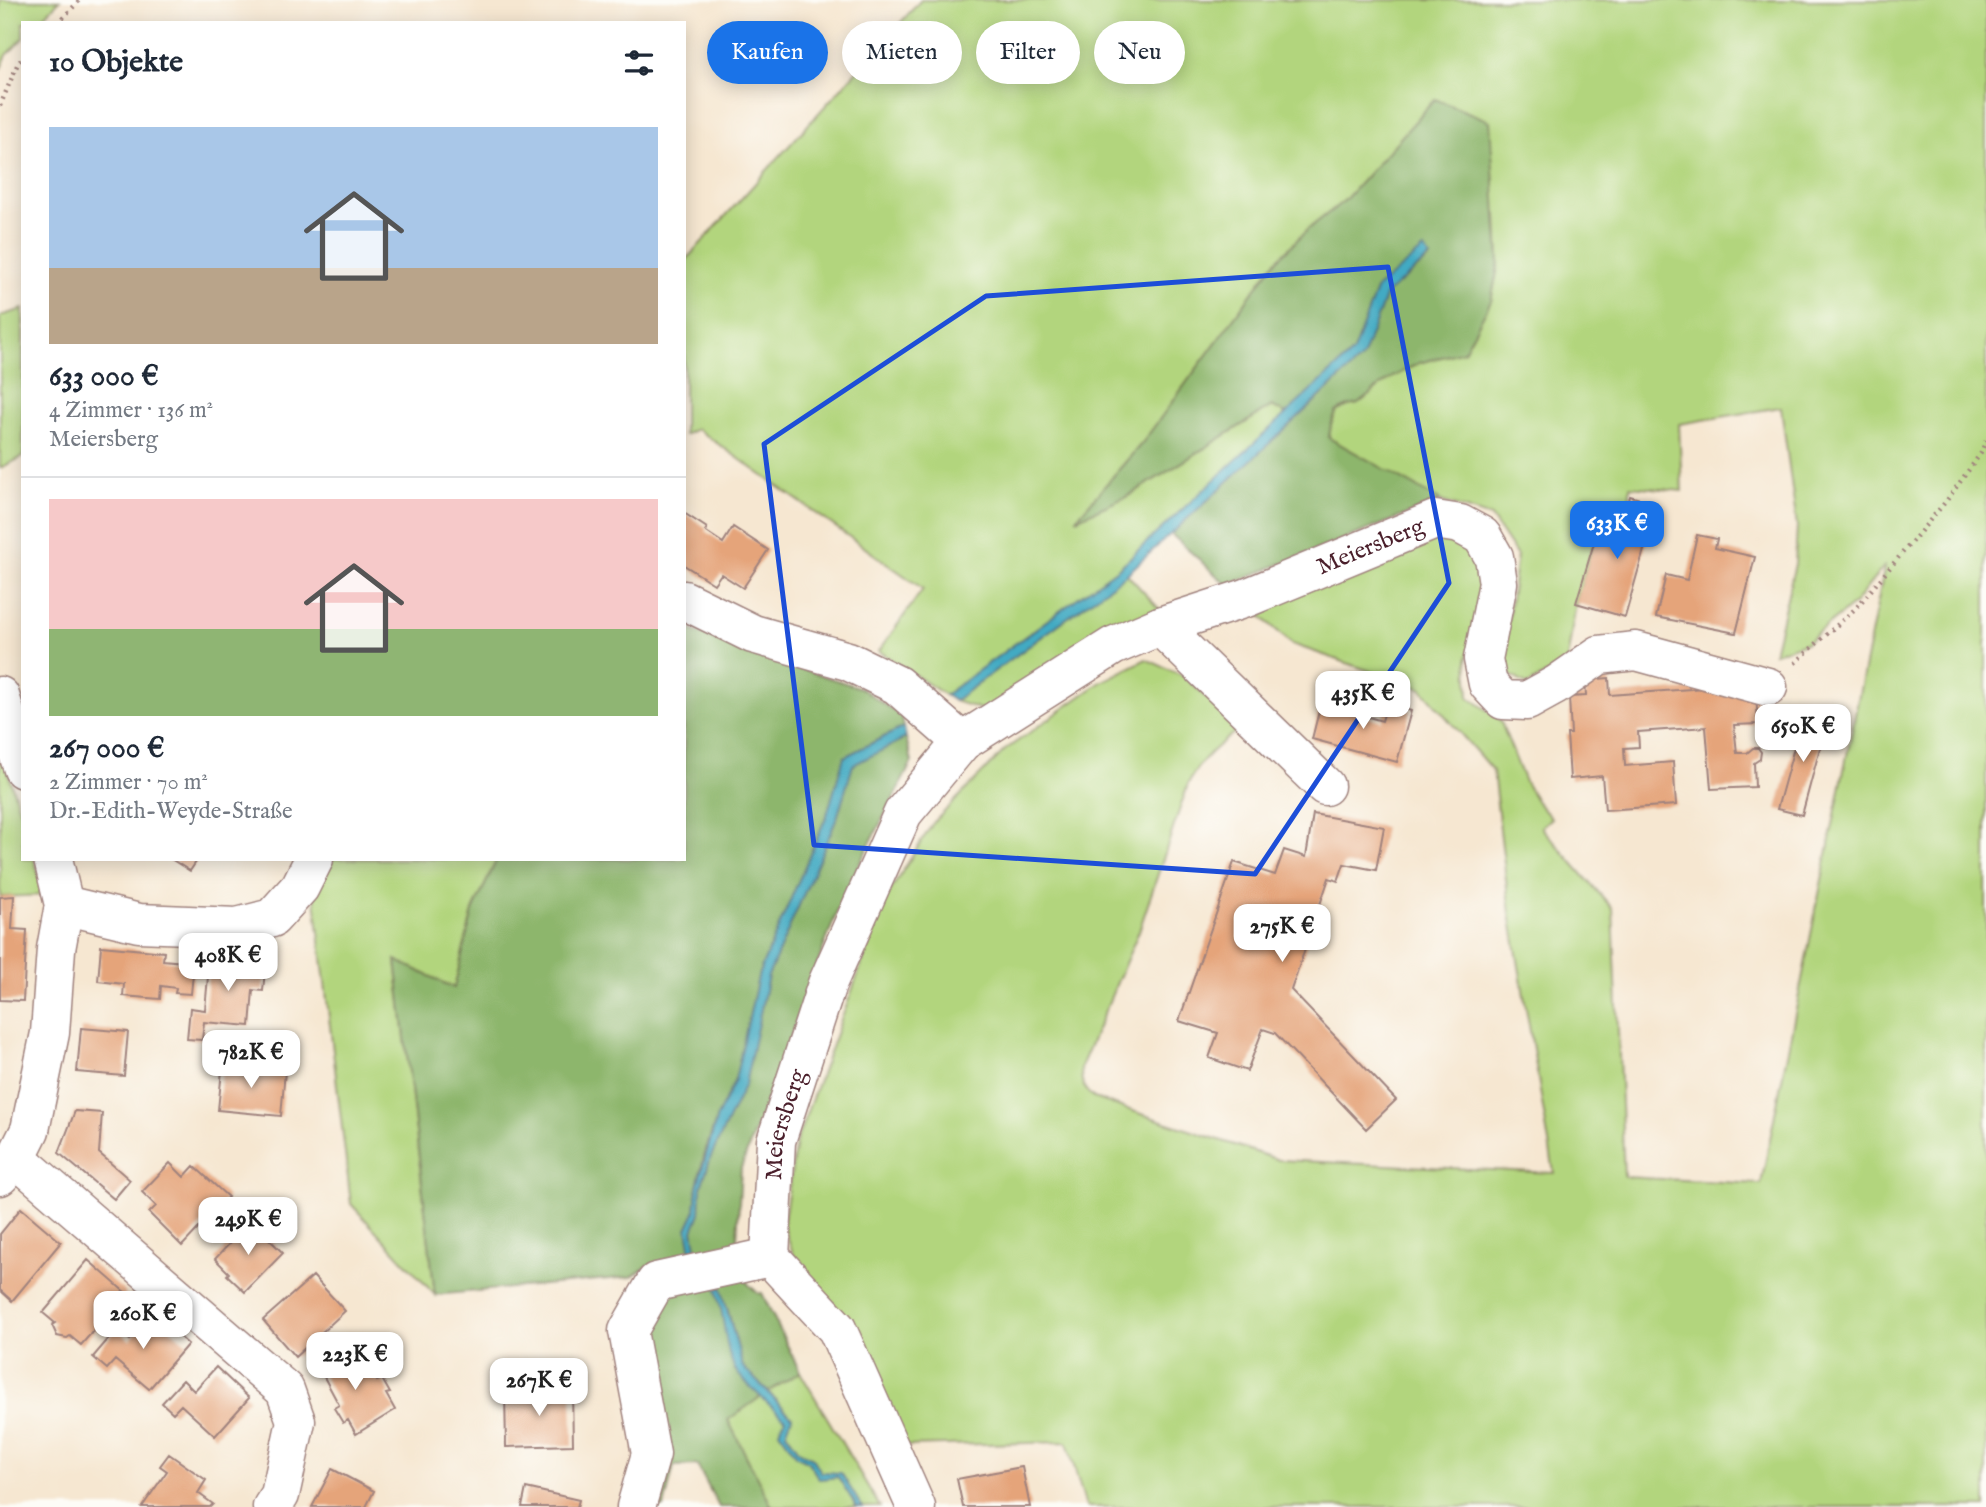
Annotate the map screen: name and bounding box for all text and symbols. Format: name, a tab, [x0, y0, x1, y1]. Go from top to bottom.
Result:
chip: Kaufen	[707, 21, 828, 84]
chip: Mieten	[842, 21, 962, 84]
chip: Filter	[976, 21, 1080, 84]
chip: Neu	[1094, 21, 1185, 84]
text: 10 Objekte	[49, 44, 183, 82]
icon: filters	[620, 44, 658, 82]
icon: home	[291, 173, 417, 299]
text: 633 000 €	[49, 358, 159, 396]
text: 4 Zimmer · 136 m²	[49, 396, 213, 425]
text: Meiersberg	[49, 425, 158, 454]
pin: 633K €	[1560, 502, 1674, 561]
text: 633K €	[1586, 509, 1648, 538]
street label: Meiersberg	[1312, 510, 1430, 583]
icon: home	[291, 545, 417, 671]
pin: 435K €	[1306, 672, 1420, 731]
text: 435K €	[1331, 679, 1395, 708]
pin: 650K €	[1746, 704, 1860, 764]
text: 650K €	[1771, 712, 1835, 741]
text: 267 000 €	[49, 730, 165, 768]
text: 2 Zimmer · 70 m²	[49, 768, 208, 797]
text: Dr.-Edith-Weyde-Straße	[49, 797, 293, 826]
pin: 275K €	[1225, 904, 1339, 964]
text: 275K €	[1250, 912, 1314, 941]
pin: 408K €	[171, 934, 285, 993]
text: 408K €	[195, 941, 261, 970]
pin: 782K €	[194, 1030, 308, 1090]
text: 782K €	[218, 1038, 284, 1067]
street label: Meiersberg	[759, 1064, 814, 1181]
pin: 249K €	[191, 1198, 305, 1257]
text: 249K €	[214, 1205, 282, 1234]
pin: 260K €	[86, 1292, 200, 1351]
text: 260K €	[110, 1299, 176, 1328]
pin: 223K €	[298, 1332, 412, 1392]
text: 223K €	[322, 1340, 388, 1369]
pin: 267K €	[482, 1358, 596, 1418]
text: 267K €	[506, 1366, 572, 1395]

